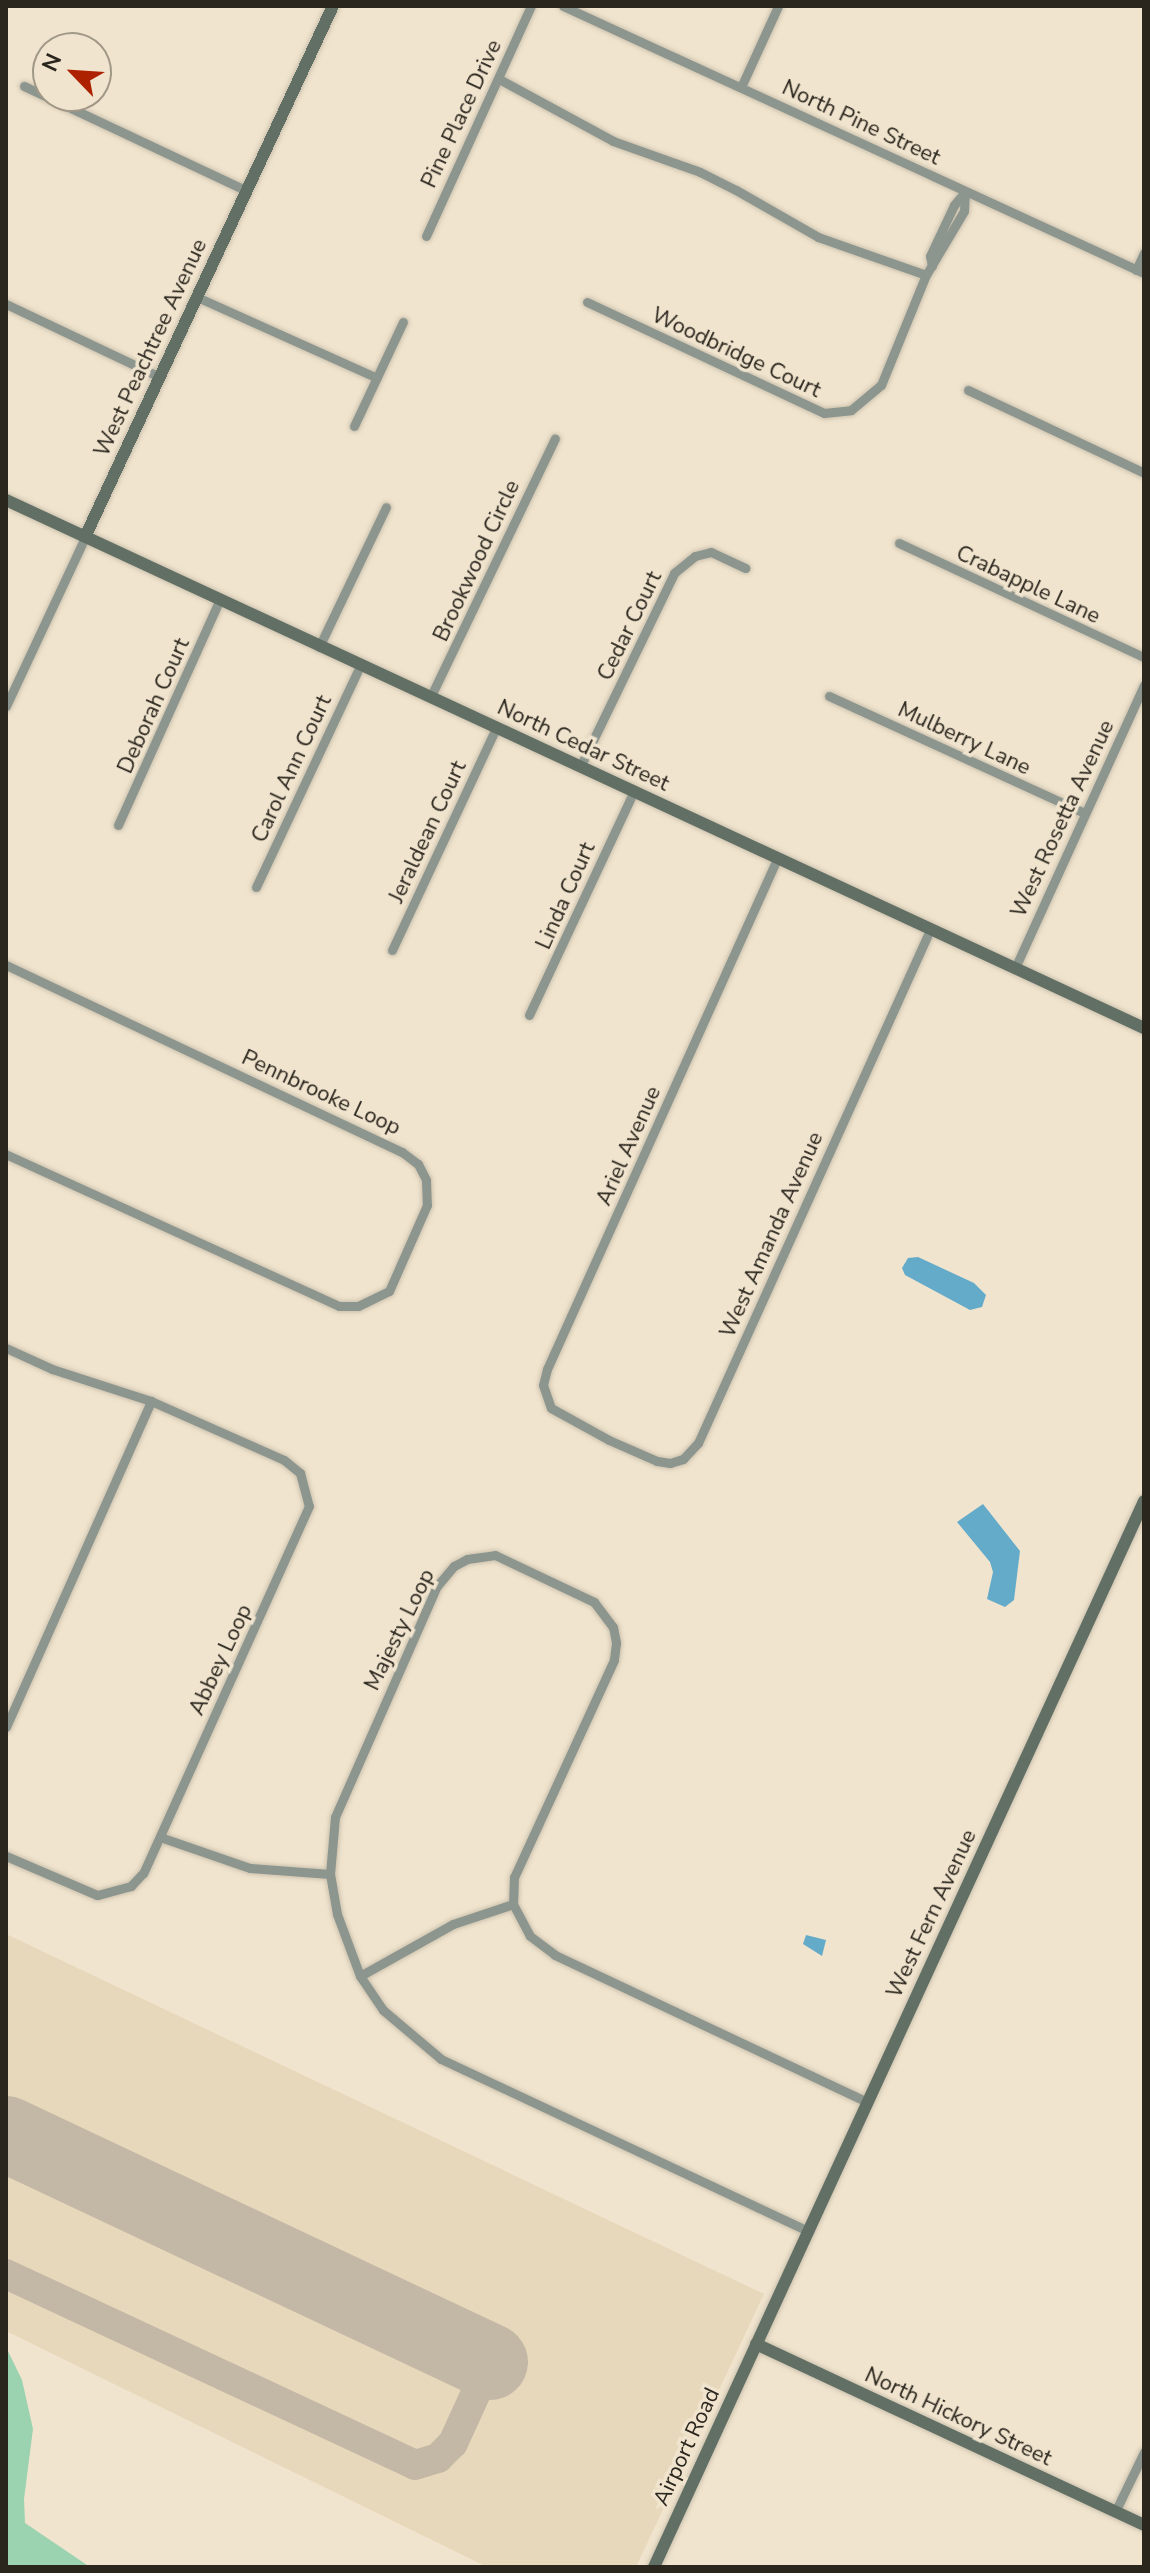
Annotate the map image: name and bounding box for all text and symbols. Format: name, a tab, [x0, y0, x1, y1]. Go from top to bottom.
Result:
north arrow	[32, 32, 112, 112]
street label: Pine Place Drive	[416, 36, 508, 192]
text: N	[35, 49, 69, 77]
street label: North Pine Street	[778, 75, 944, 171]
street label: West Peachtree Avenue	[89, 235, 213, 461]
street label: Woodbridge Court	[647, 302, 825, 404]
street label: Brookwood Circle	[428, 476, 526, 646]
street label: Crabapple Lane	[952, 540, 1104, 630]
street label: Cedar Court	[592, 567, 668, 685]
street label: Deborah Court	[112, 634, 196, 778]
street label: Carol Ann Court	[246, 691, 338, 847]
street label: North Cedar Street	[493, 695, 673, 797]
street label: Mulberry Lane	[893, 697, 1035, 781]
street label: West Rosetta Avenue	[1006, 716, 1120, 922]
street label: Jeraldean Court	[384, 757, 472, 907]
street label: Linda Court	[531, 838, 601, 954]
street label: Pennbrooke Loop	[237, 1045, 405, 1141]
street label: Ariel Avenue	[591, 1082, 667, 1210]
street label: West Amanda Avenue	[715, 1128, 829, 1342]
street label: Majesty Loop	[359, 1565, 441, 1695]
street label: Abbey Loop	[184, 1600, 258, 1720]
street label: West Fern Avenue	[881, 1826, 983, 2002]
street label: North Hickory Street	[860, 2362, 1056, 2472]
street label: Airport Road	[648, 2384, 726, 2510]

